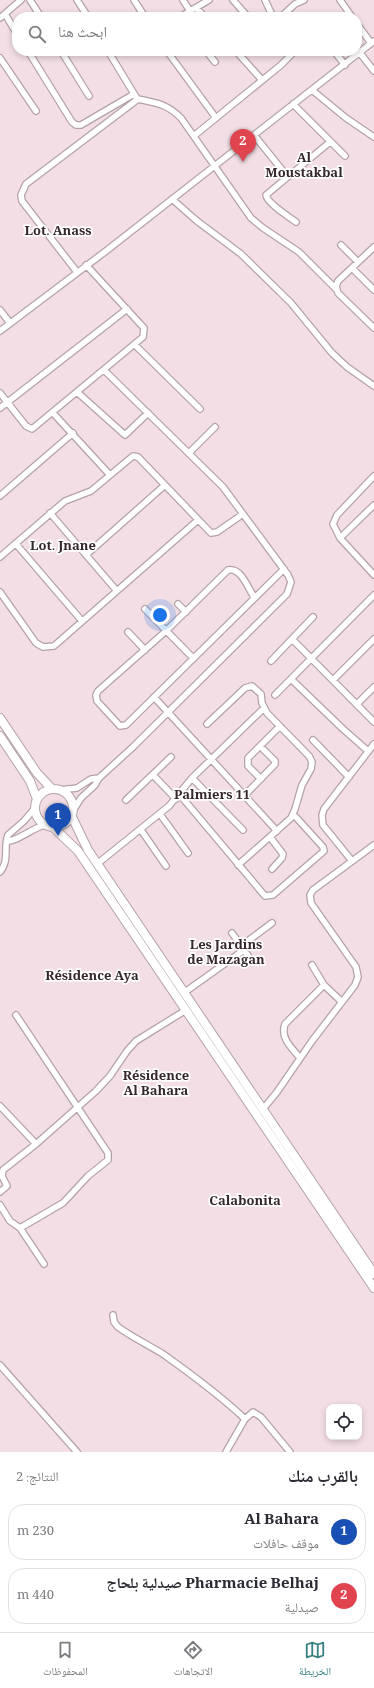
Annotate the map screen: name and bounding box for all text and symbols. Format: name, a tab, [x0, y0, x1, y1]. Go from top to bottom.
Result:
search box	[12, 12, 362, 56]
text: ابحث هنا	[58, 21, 107, 47]
icon: search	[26, 23, 48, 45]
pin: 2	[230, 129, 256, 162]
district label: Al Moustakbal	[265, 148, 343, 185]
district label: Lot. Anass	[25, 221, 91, 243]
district label: Lot. Jnane	[30, 536, 96, 558]
your location	[150, 605, 170, 625]
district label: Palmiers 11	[174, 785, 250, 807]
pin: 1	[45, 803, 71, 836]
district label: Les Jardins de Mazagan	[187, 935, 265, 972]
district label: Résidence Aya	[45, 966, 139, 988]
district label: Résidence Al Bahara	[123, 1066, 189, 1103]
district label: Calabonita	[209, 1191, 281, 1213]
map controls	[326, 1404, 362, 1440]
button: locate	[326, 1404, 362, 1440]
text: بالقرب منك	[288, 1464, 358, 1493]
text: النتائج: 2	[16, 1467, 59, 1489]
text: Al Bahara	[244, 1508, 319, 1534]
text: 230 m	[17, 1521, 54, 1543]
text: 1	[340, 1521, 348, 1543]
text: موقف حافلات	[253, 1534, 319, 1556]
text: Pharmacie Belhaj صيدلية بلحاج	[107, 1572, 319, 1598]
text: 440 m	[17, 1585, 54, 1607]
text: 2	[340, 1585, 348, 1607]
text: صيدلية	[285, 1598, 319, 1620]
tab: المحفوظات	[43, 1639, 88, 1682]
tab: الاتجاهات	[174, 1639, 213, 1682]
tab: الخريطة	[299, 1639, 331, 1682]

